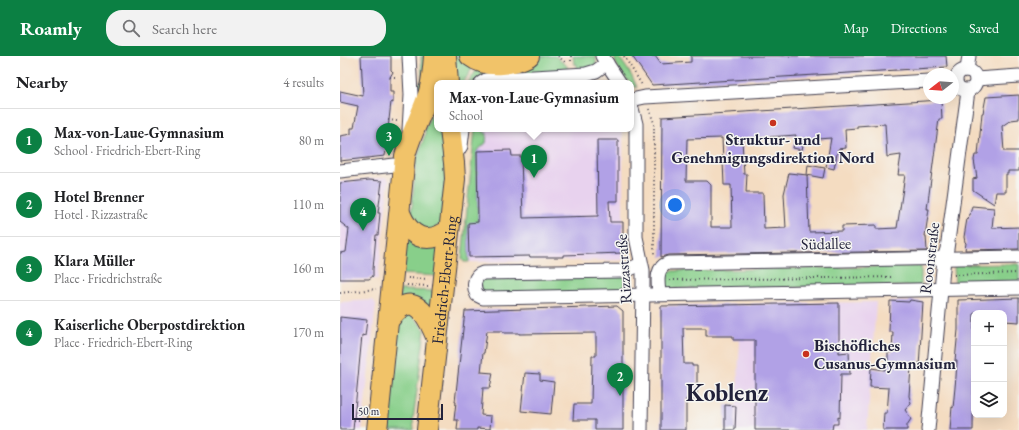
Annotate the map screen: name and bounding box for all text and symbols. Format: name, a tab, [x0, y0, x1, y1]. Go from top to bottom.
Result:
search box	[106, 10, 386, 46]
text: Roamly	[20, 16, 82, 41]
icon: search	[120, 17, 142, 39]
text: Search here	[152, 19, 217, 38]
text: Map	[843, 19, 869, 37]
text: Directions	[891, 19, 947, 37]
text: Saved	[969, 19, 999, 37]
north arrow	[923, 68, 959, 104]
text: Nearby	[16, 71, 68, 93]
text: 4 results	[283, 74, 324, 91]
popup	[434, 80, 634, 132]
text: Max-von-Laue-Gymnasium	[449, 88, 619, 107]
text: School	[449, 107, 483, 124]
marker: Struktur- und Genehmigungsdirektion Nord	[768, 118, 778, 128]
text: Max-von-Laue-Gymnasium	[54, 123, 224, 142]
pin: 3	[376, 123, 402, 156]
place label: Struktur- und Genehmigungsdirektion Nord	[671, 129, 875, 168]
text: 1	[26, 132, 32, 149]
text: 80 m	[299, 132, 324, 149]
text: School · Friedrich-Ebert-Ring	[54, 142, 200, 159]
pin: 1	[521, 145, 547, 178]
text: Hotel Brenner	[54, 187, 144, 206]
your location	[665, 195, 685, 215]
text: 2	[26, 196, 32, 213]
text: 110 m	[293, 196, 324, 213]
pin: 4	[350, 198, 376, 231]
text: Hotel · Rizzastraße	[54, 206, 148, 223]
street label: Friedrich-Ebert-Ring	[427, 214, 462, 345]
street label: Roonstraße	[915, 221, 944, 295]
street label: Rizzastraße	[611, 233, 636, 305]
street label: Südallee	[801, 233, 851, 254]
text: Klara Müller	[54, 251, 135, 270]
text: 3	[26, 260, 32, 277]
text: 160 m	[293, 260, 324, 277]
text: Place · Friedrichstraße	[54, 270, 162, 287]
map controls	[971, 310, 1007, 418]
button: +	[971, 310, 1007, 346]
text: Kaiserliche Oberpostdirektion	[54, 315, 245, 334]
text: 4	[26, 324, 32, 341]
text: 170 m	[293, 324, 324, 341]
text: Place · Friedrich-Ebert-Ring	[54, 334, 192, 351]
place label: Bischöfliches Cusanus-Gymnasium	[814, 335, 956, 374]
button: −	[971, 346, 1007, 382]
marker: Bischöfliches Cusanus-Gymnasium	[801, 349, 811, 359]
pin: 2	[607, 363, 633, 396]
district label: Koblenz	[686, 377, 769, 408]
button: layers	[971, 382, 1007, 418]
scale bar	[352, 402, 443, 421]
text: 50 m	[358, 404, 379, 418]

